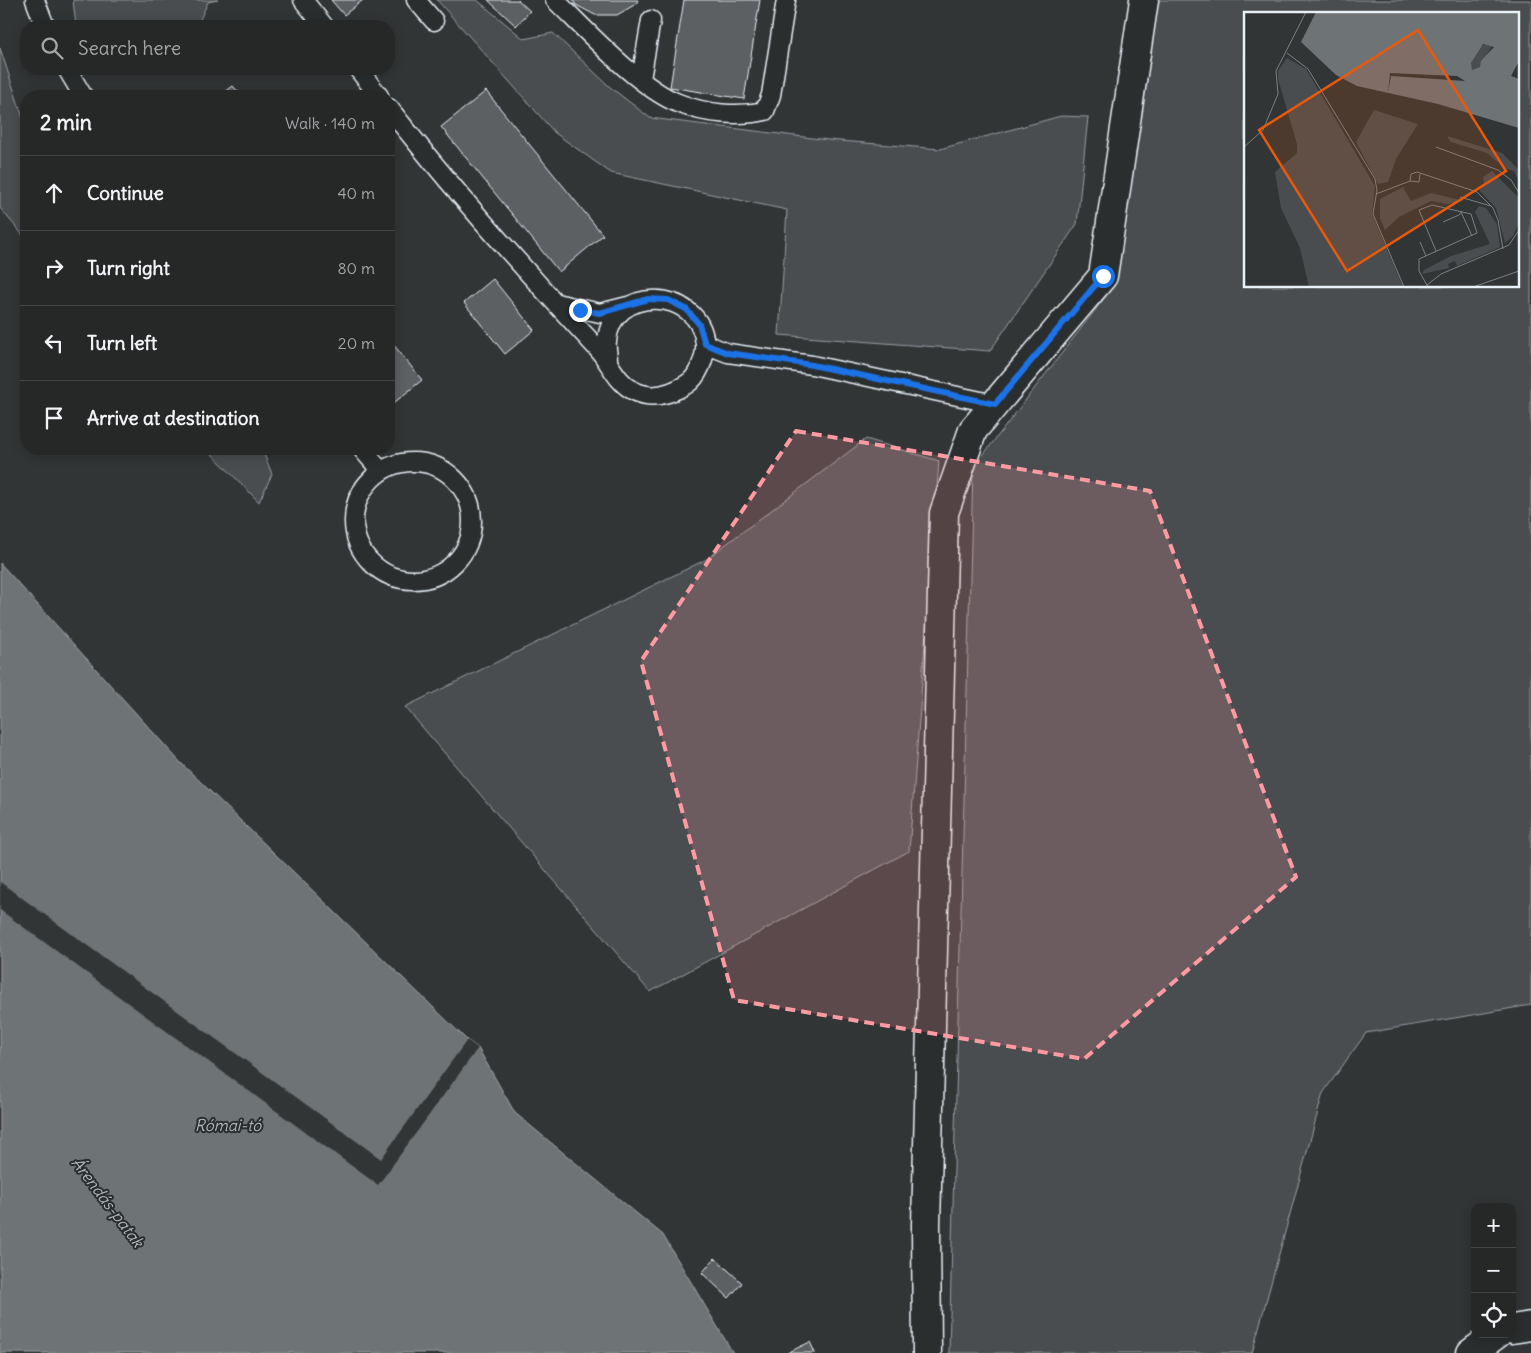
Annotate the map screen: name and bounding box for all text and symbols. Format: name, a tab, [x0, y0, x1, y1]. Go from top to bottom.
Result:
inset map	[1244, 12, 1518, 288]
search box	[20, 20, 395, 75]
icon: search	[38, 34, 66, 62]
text: Search here	[78, 36, 181, 60]
text: 2 min	[40, 109, 92, 136]
text: Walk · 140 m	[285, 113, 375, 133]
icon: ahead	[40, 179, 68, 207]
text: Continue	[87, 181, 164, 205]
text: 40 m	[337, 183, 375, 203]
icon: right	[40, 254, 68, 282]
text: Turn right	[87, 256, 170, 280]
text: 80 m	[337, 258, 375, 278]
route start	[1092, 265, 1115, 288]
route end	[569, 299, 592, 322]
icon: left	[40, 329, 68, 357]
text: Turn left	[87, 331, 157, 355]
text: 20 m	[338, 333, 375, 353]
icon: arrive	[40, 404, 68, 432]
text: Arrive at destination	[87, 406, 260, 430]
water label: Római-tó	[195, 1115, 262, 1135]
water label: Árendás-patak	[68, 1153, 149, 1252]
map controls	[1471, 1203, 1516, 1338]
button: +	[1471, 1203, 1516, 1248]
button: −	[1471, 1248, 1516, 1293]
button: locate	[1471, 1293, 1516, 1338]

